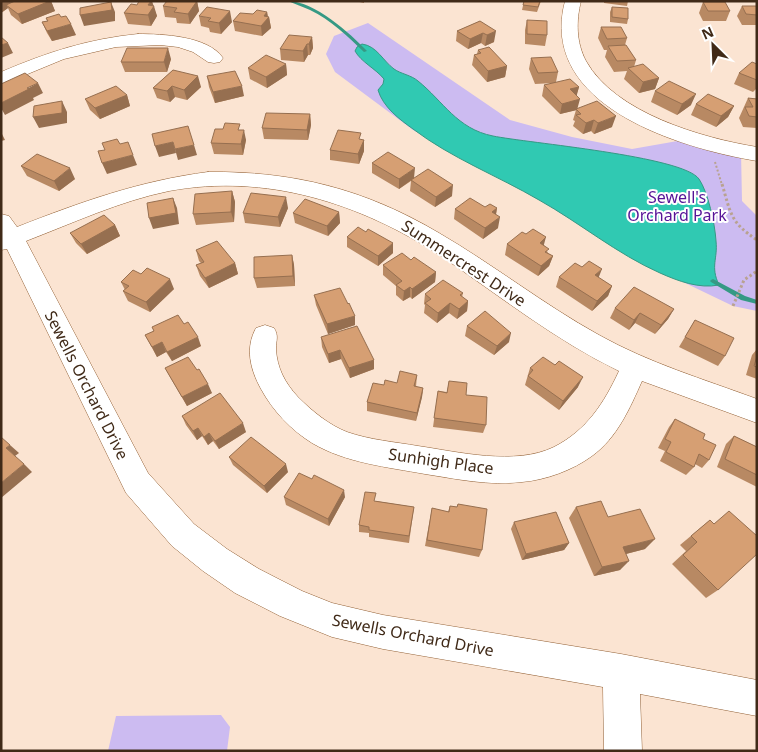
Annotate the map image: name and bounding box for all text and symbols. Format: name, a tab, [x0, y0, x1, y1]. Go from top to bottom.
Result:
north arrow	[688, 20, 738, 70]
text: N	[698, 22, 717, 44]
park label: Sewell's Orchard Park	[627, 186, 727, 226]
street label: Summercrest Drive	[398, 215, 530, 311]
street label: Sewells Orchard Drive	[40, 307, 134, 463]
street label: Sunhigh Place	[387, 443, 495, 479]
street label: Sewells Orchard Drive	[330, 609, 496, 661]

